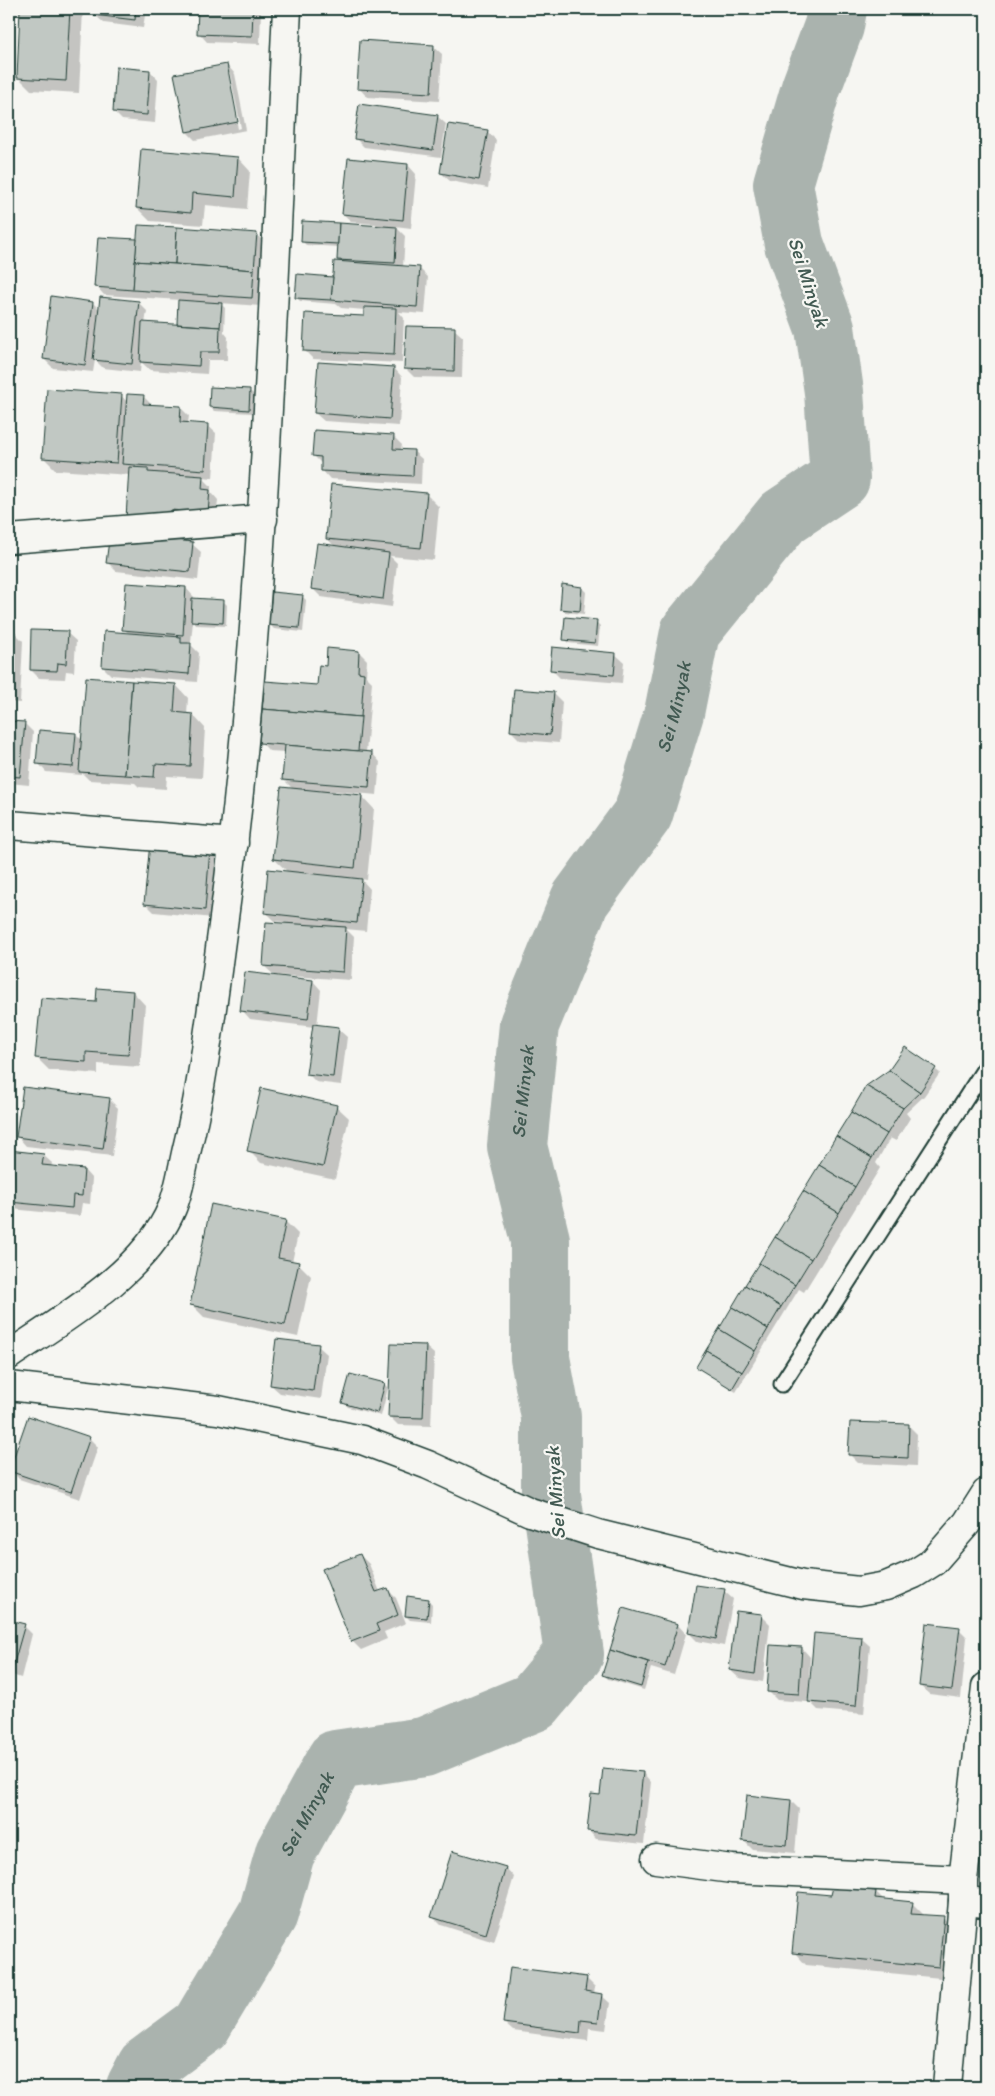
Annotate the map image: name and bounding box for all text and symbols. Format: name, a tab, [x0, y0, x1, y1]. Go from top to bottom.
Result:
water label: Sei Minyak	[783, 234, 835, 332]
water label: Sei Minyak	[651, 658, 696, 756]
water label: Sei Minyak	[506, 1043, 539, 1139]
water label: Sei Minyak	[540, 1444, 570, 1540]
water label: Sei Minyak	[273, 1766, 340, 1861]

